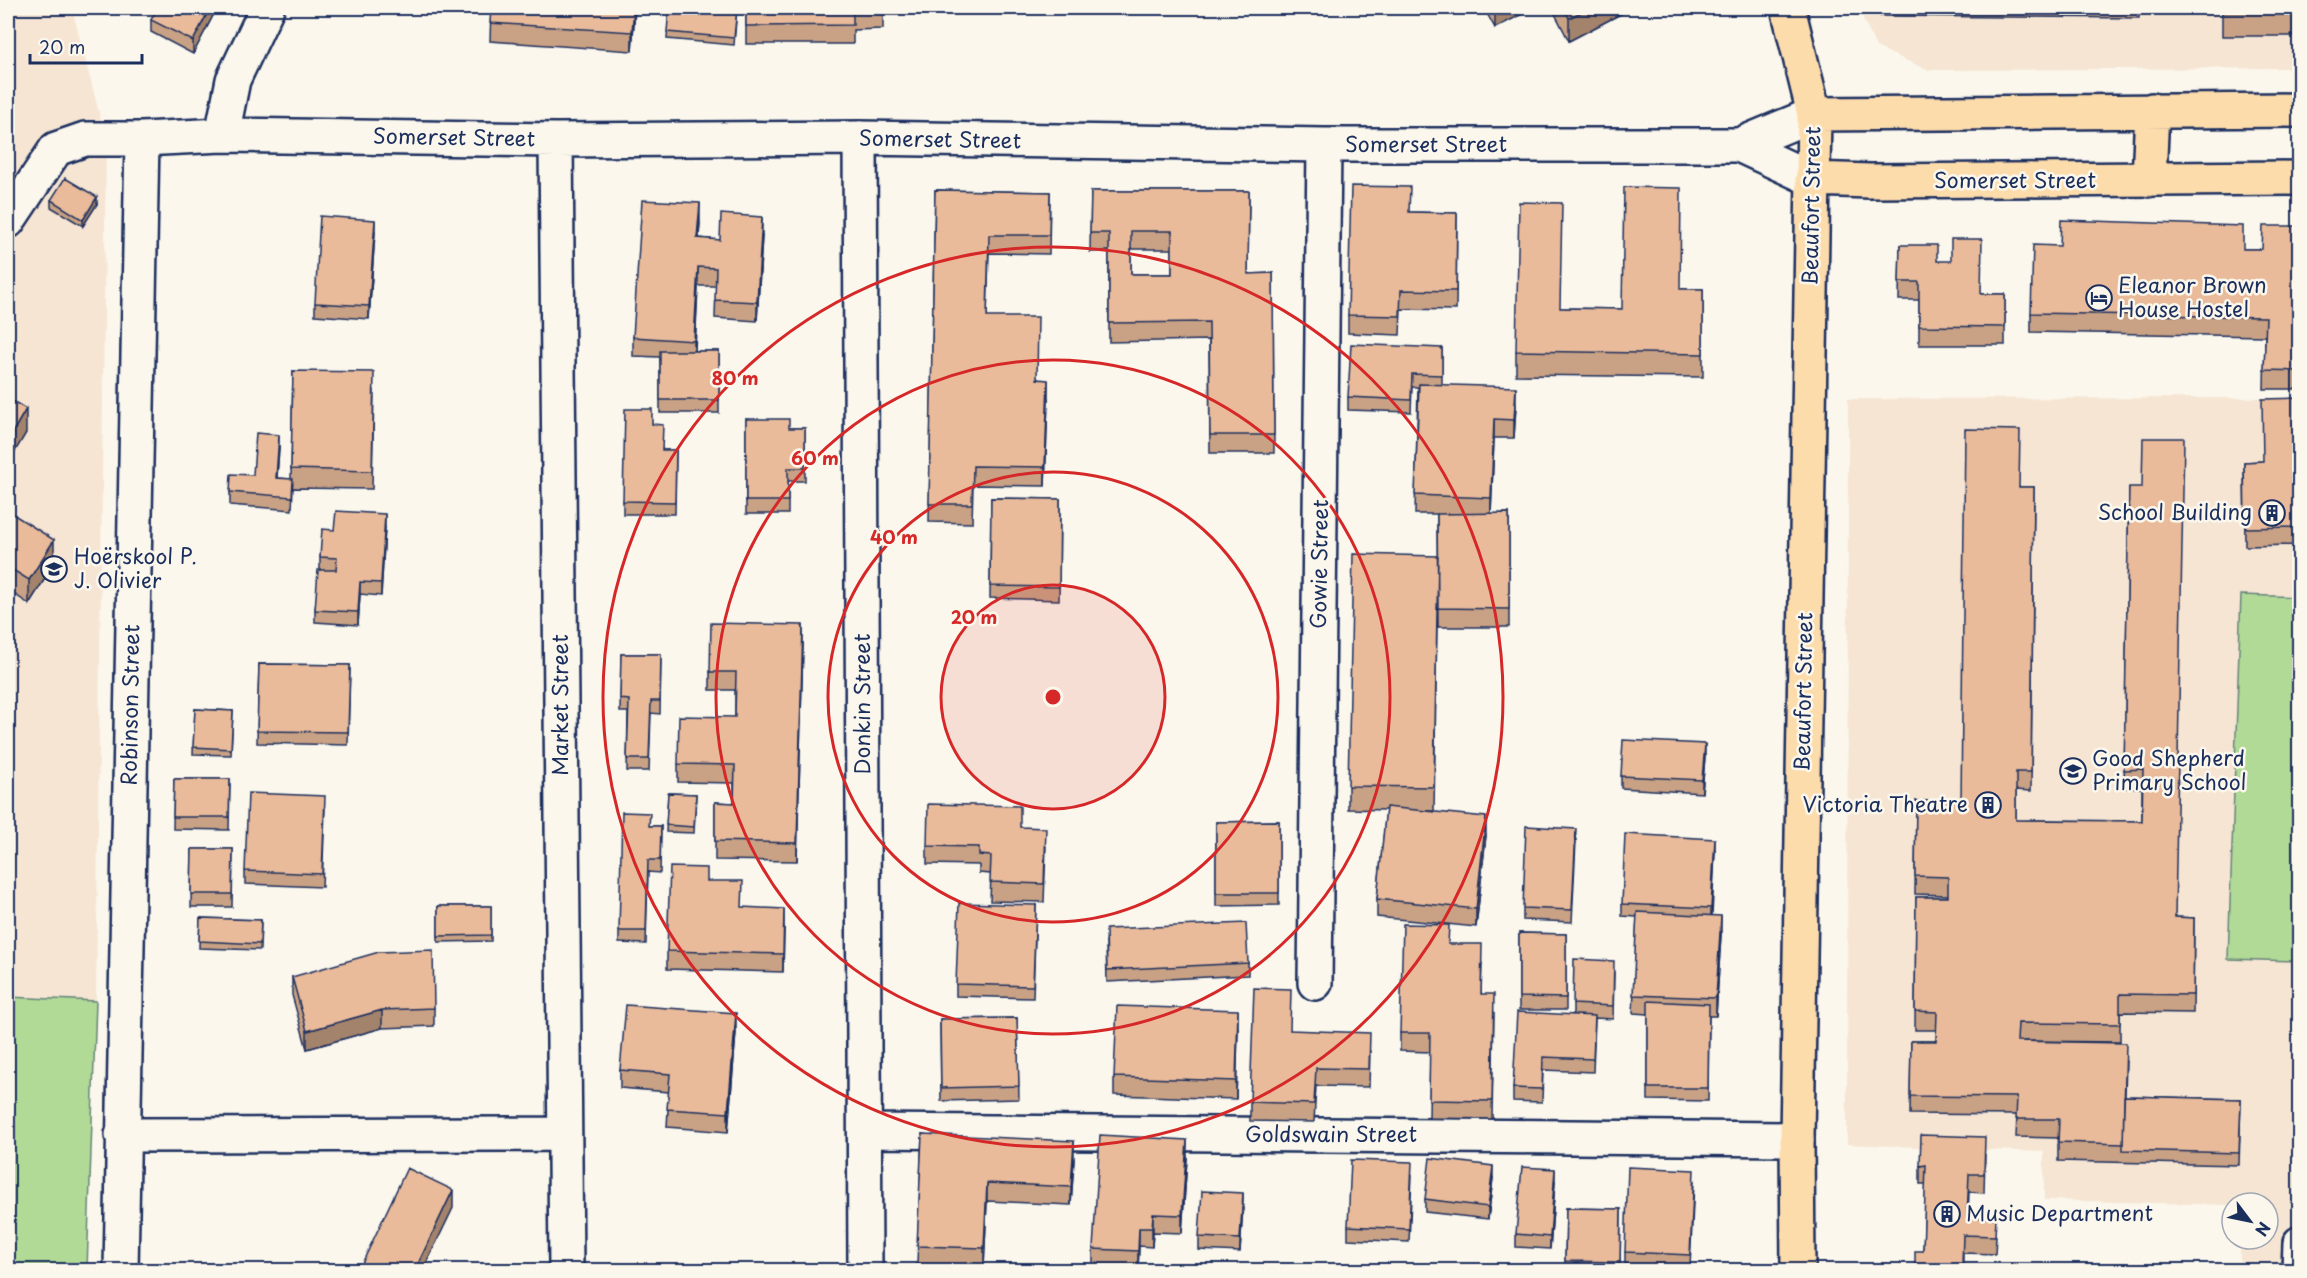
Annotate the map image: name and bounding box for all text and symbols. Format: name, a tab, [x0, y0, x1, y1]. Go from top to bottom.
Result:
scale bar	[30, 27, 142, 65]
text: 20 m	[39, 33, 85, 60]
street label: Somerset Street	[373, 119, 535, 153]
street label: Somerset Street	[859, 121, 1021, 155]
street label: Beaufort Street	[1793, 126, 1827, 286]
street label: Somerset Street	[1345, 127, 1507, 159]
street label: Somerset Street	[1934, 163, 2096, 195]
place label: Eleanor Brown House Hostel	[2118, 268, 2267, 324]
hotel icon: Eleanor Brown House Hostel	[2084, 283, 2114, 313]
text: 80 m	[711, 364, 759, 391]
text: 60 m	[791, 444, 839, 471]
place label: School Building	[2098, 495, 2252, 527]
building icon: School Building	[2257, 498, 2287, 528]
street label: Gowie Street	[1301, 499, 1335, 629]
text: 40 m	[870, 523, 918, 550]
place label: Hoërskool P. J. Olivier	[74, 539, 197, 595]
school or university icon: Hoërskool P. J. Olivier	[39, 554, 69, 584]
text: 20 m	[951, 603, 997, 630]
street label: Beaufort Street	[1785, 612, 1819, 772]
street label: Robinson Street	[112, 624, 146, 786]
street label: Donkin Street	[845, 633, 877, 775]
street label: Market Street	[543, 634, 575, 776]
centre of rings	[1043, 687, 1063, 707]
place label: Good Shepherd Primary School	[2092, 741, 2247, 797]
school or university icon: Good Shepherd Primary School	[2058, 756, 2088, 786]
place label: Victoria Theatre	[1803, 787, 1968, 819]
building icon: Victoria Theatre	[1973, 790, 2003, 820]
street label: Goldswain Street	[1245, 1117, 1417, 1149]
north arrow	[2220, 1191, 2280, 1251]
place label: Music Department	[1966, 1196, 2153, 1228]
building icon: Music Department	[1932, 1199, 1962, 1229]
text: N	[2250, 1218, 2277, 1241]

